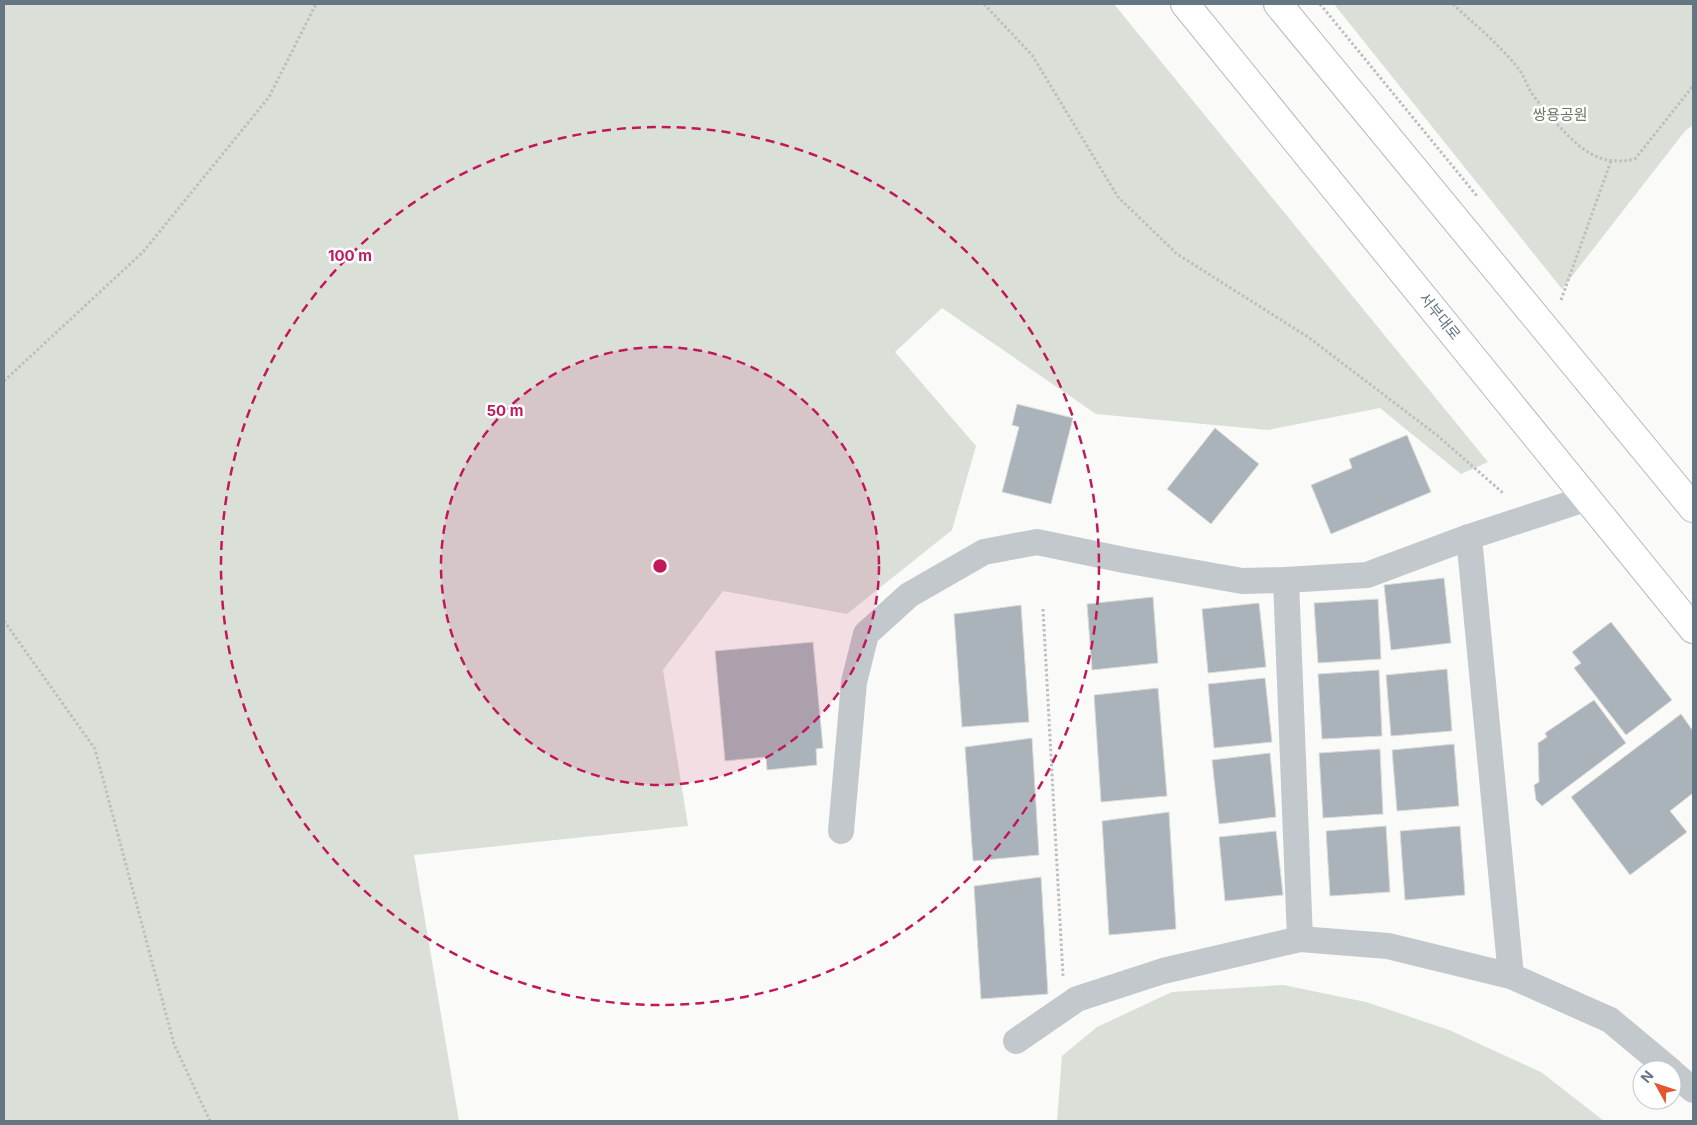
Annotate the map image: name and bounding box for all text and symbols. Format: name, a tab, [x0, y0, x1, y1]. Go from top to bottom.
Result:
park label: 쌍용공원	[1532, 105, 1588, 124]
text: 100 m	[328, 246, 372, 265]
street label: 서부대로	[1415, 289, 1465, 343]
text: 50 m	[487, 401, 523, 420]
centre of rings	[651, 557, 669, 575]
north arrow	[1632, 1060, 1682, 1110]
text: N	[1637, 1067, 1657, 1086]

